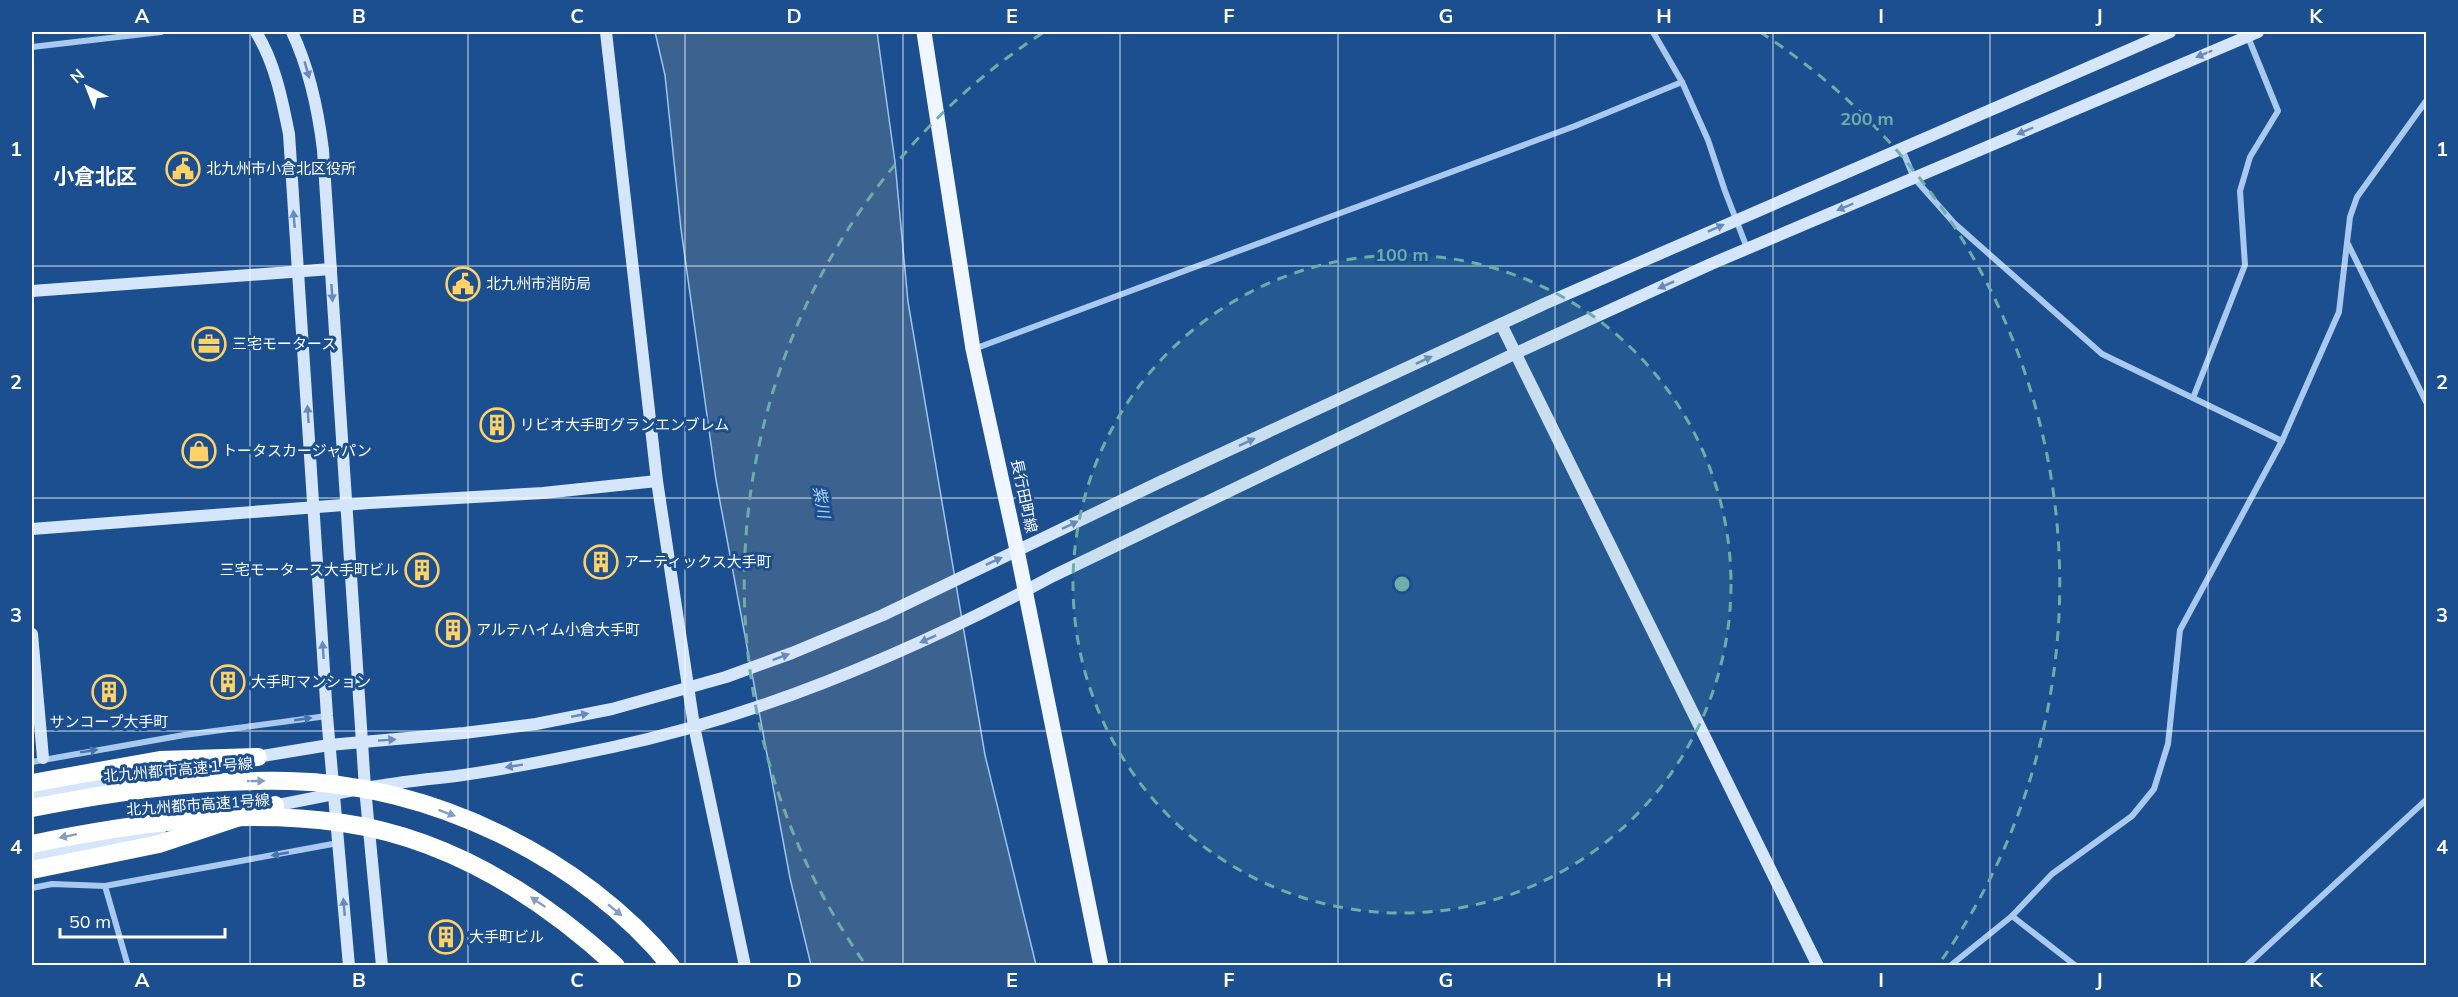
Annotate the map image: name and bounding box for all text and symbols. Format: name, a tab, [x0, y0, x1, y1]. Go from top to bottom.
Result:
text: A	[135, 3, 150, 28]
text: B	[352, 3, 366, 28]
text: C	[570, 3, 584, 28]
text: D	[786, 3, 802, 28]
text: E	[1006, 3, 1018, 28]
text: F	[1223, 3, 1235, 28]
text: G	[1439, 3, 1453, 28]
text: H	[1656, 3, 1672, 28]
text: I	[1878, 3, 1884, 28]
text: J	[2095, 3, 2103, 28]
text: K	[2309, 3, 2323, 28]
one-way arrow	[2195, 50, 2213, 60]
north arrow	[57, 57, 117, 117]
one-way arrow	[303, 61, 312, 79]
text: N	[66, 64, 88, 87]
text: 200 m	[1840, 107, 1894, 130]
one-way arrow	[2015, 126, 2033, 136]
text: 1	[10, 136, 22, 161]
text: 1	[2436, 136, 2448, 161]
public building icon: 北九州市小倉北区役所	[165, 151, 201, 187]
place label: 北九州市小倉北区役所	[206, 159, 356, 178]
district label: 小倉北区	[53, 163, 137, 189]
one-way arrow	[1836, 203, 1854, 212]
one-way arrow	[289, 210, 299, 229]
one-way arrow	[1708, 223, 1725, 232]
text: 100 m	[1375, 243, 1429, 266]
public building icon: 北九州市消防局	[445, 266, 481, 302]
place label: 北九州市消防局	[486, 274, 591, 293]
one-way arrow	[1658, 280, 1675, 289]
one-way arrow	[327, 284, 337, 303]
office icon: 三宅モータース	[191, 326, 227, 362]
place label: 三宅モータース	[232, 334, 336, 353]
one-way arrow	[1415, 355, 1433, 365]
text: 2	[10, 369, 22, 394]
text: 2	[2436, 369, 2448, 394]
one-way arrow	[304, 404, 313, 423]
building icon: リビオ大手町グランエンブレム	[479, 407, 515, 443]
place label: リビオ大手町グランエンブレム	[520, 415, 729, 434]
shop icon: トータスカージャパン	[181, 433, 217, 469]
one-way arrow	[1238, 437, 1256, 447]
place label: トータスカージャパン	[222, 441, 372, 460]
street label: 長行田町線	[1007, 457, 1042, 535]
water label: 紫川	[809, 484, 835, 521]
one-way arrow	[1062, 520, 1079, 529]
building icon: アーティックス大手町	[583, 544, 619, 580]
building icon: 三宅モータース大手町ビル	[404, 552, 440, 588]
place label: アーティックス大手町	[624, 552, 772, 571]
one-way arrow	[986, 556, 1003, 565]
place label: 三宅モータース大手町ビル	[220, 560, 399, 579]
centre of rings	[1392, 574, 1412, 594]
text: 3	[10, 602, 22, 627]
text: 3	[2436, 602, 2448, 627]
building icon: アルテハイム小倉大手町	[435, 612, 471, 648]
place label: アルテハイム小倉大手町	[476, 620, 640, 639]
one-way arrow	[920, 634, 937, 643]
one-way arrow	[319, 641, 328, 660]
one-way arrow	[773, 652, 791, 662]
building icon: 大手町マンション	[210, 664, 246, 700]
place label: 大手町マンション	[251, 672, 371, 691]
building icon: サンコープ大手町	[91, 674, 127, 710]
one-way arrow	[571, 710, 590, 719]
place label: サンコープ大手町	[49, 712, 169, 731]
one-way arrow	[293, 715, 312, 724]
one-way arrow	[378, 735, 397, 745]
one-way arrow	[80, 746, 99, 755]
street label: 北九州都市高速１号線	[102, 754, 254, 786]
one-way arrow	[505, 762, 524, 771]
one-way arrow	[247, 776, 266, 786]
street label: 北九州都市高速1号線	[125, 790, 270, 819]
one-way arrow	[438, 808, 456, 818]
one-way arrow	[58, 832, 77, 841]
text: 4	[10, 834, 22, 859]
text: 4	[2436, 834, 2448, 859]
one-way arrow	[271, 849, 290, 858]
one-way arrow	[530, 897, 547, 908]
one-way arrow	[339, 898, 349, 917]
scale bar	[60, 901, 225, 939]
one-way arrow	[607, 903, 622, 916]
text: 50 m	[69, 910, 111, 933]
building icon: 大手町ビル	[428, 919, 464, 955]
place label: 大手町ビル	[469, 927, 544, 946]
text: A	[135, 967, 150, 992]
text: B	[352, 967, 366, 992]
text: C	[570, 967, 584, 992]
text: D	[786, 967, 802, 992]
text: E	[1006, 967, 1018, 992]
text: F	[1223, 967, 1235, 992]
text: G	[1439, 967, 1453, 992]
text: H	[1656, 967, 1672, 992]
text: I	[1878, 967, 1884, 992]
text: J	[2095, 967, 2103, 992]
text: K	[2309, 967, 2323, 992]

